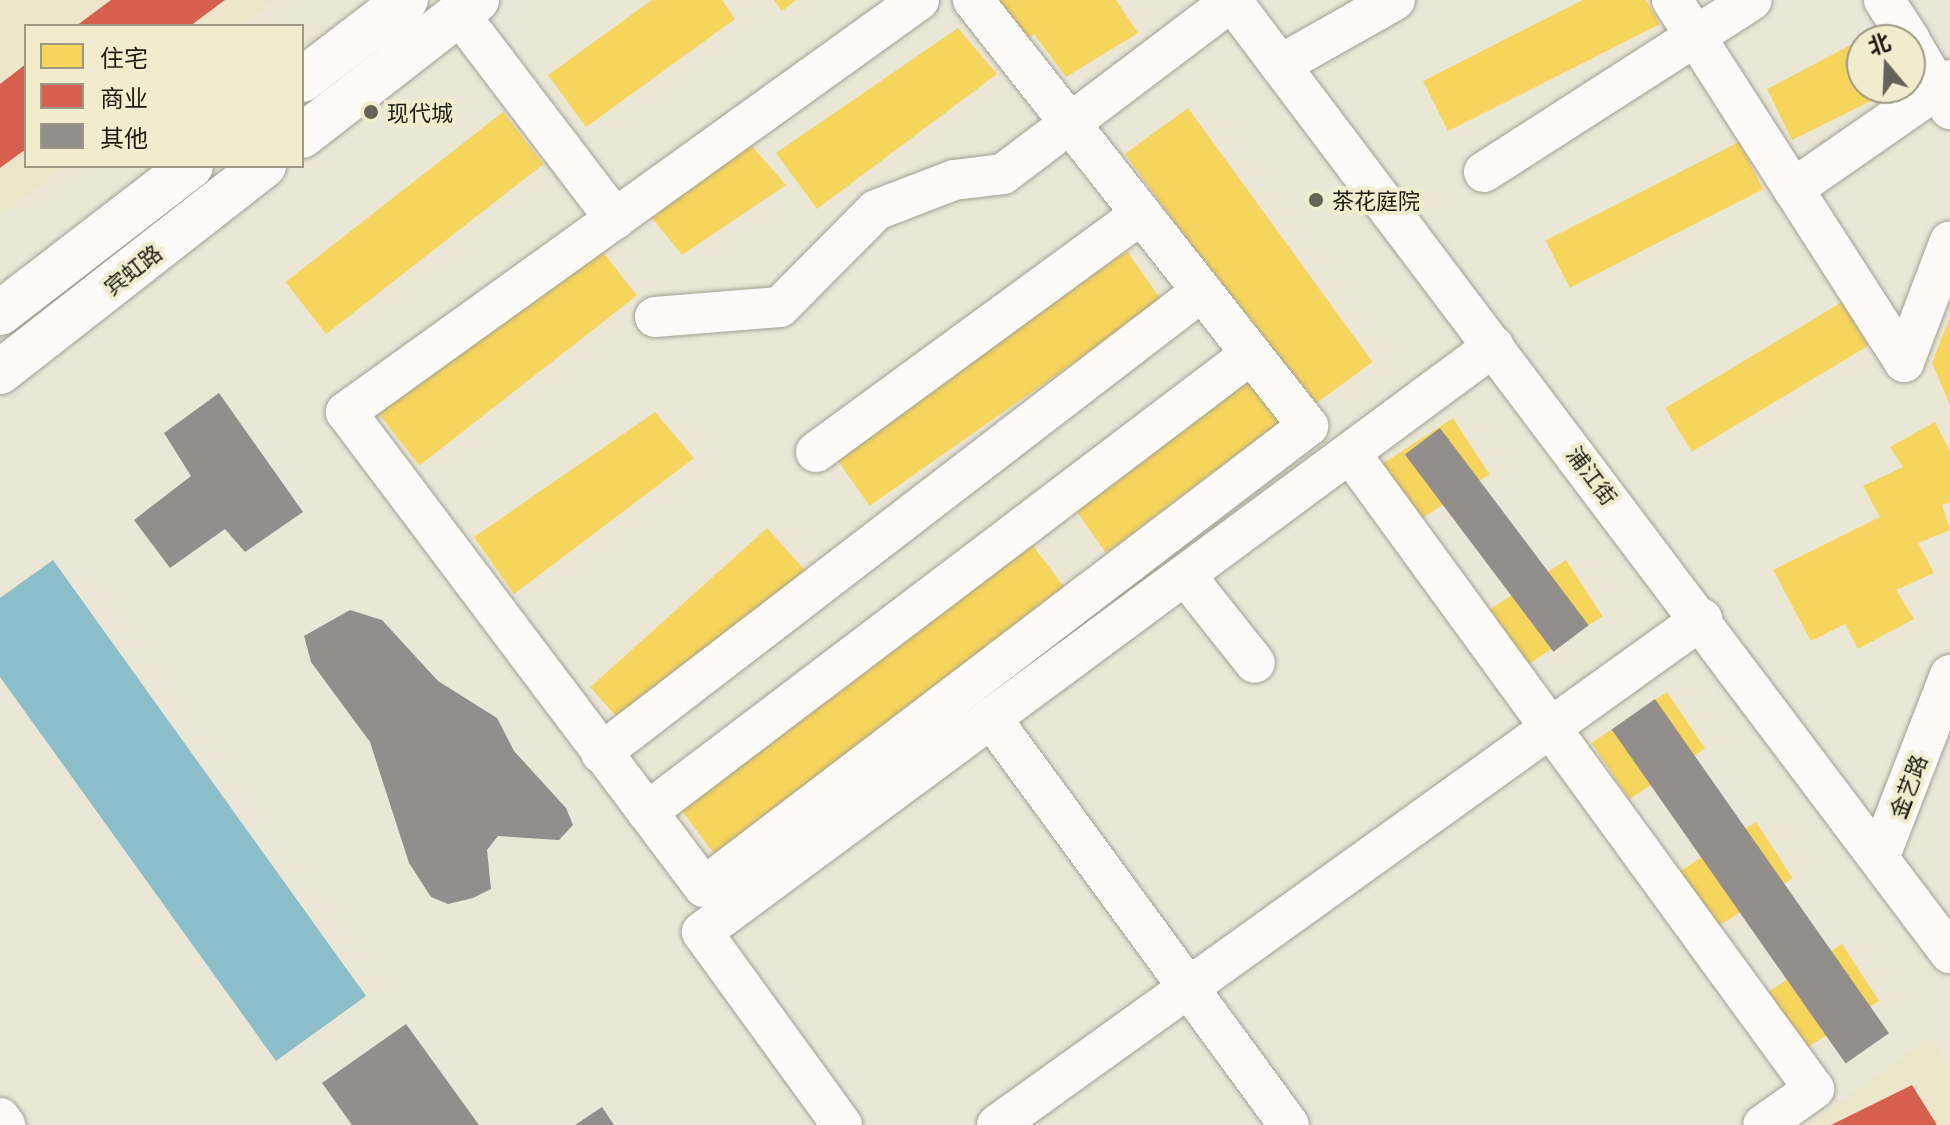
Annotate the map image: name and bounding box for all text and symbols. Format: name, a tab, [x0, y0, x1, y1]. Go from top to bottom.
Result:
legend	[24, 24, 304, 168]
north arrow	[1846, 24, 1926, 104]
text: 北	[1863, 24, 1894, 62]
text: 住宅	[100, 39, 148, 74]
text: 商业	[100, 79, 148, 114]
place label: 现代城	[387, 99, 453, 125]
marker: 现代城	[362, 103, 380, 121]
text: 其他	[100, 119, 148, 154]
place label: 茶花庭院	[1332, 187, 1420, 213]
marker: 茶花庭院	[1307, 191, 1325, 209]
street label: 宾虹路	[98, 238, 166, 300]
street label: 浦江街	[1563, 441, 1623, 509]
street label: 金艺路	[1883, 750, 1931, 822]

